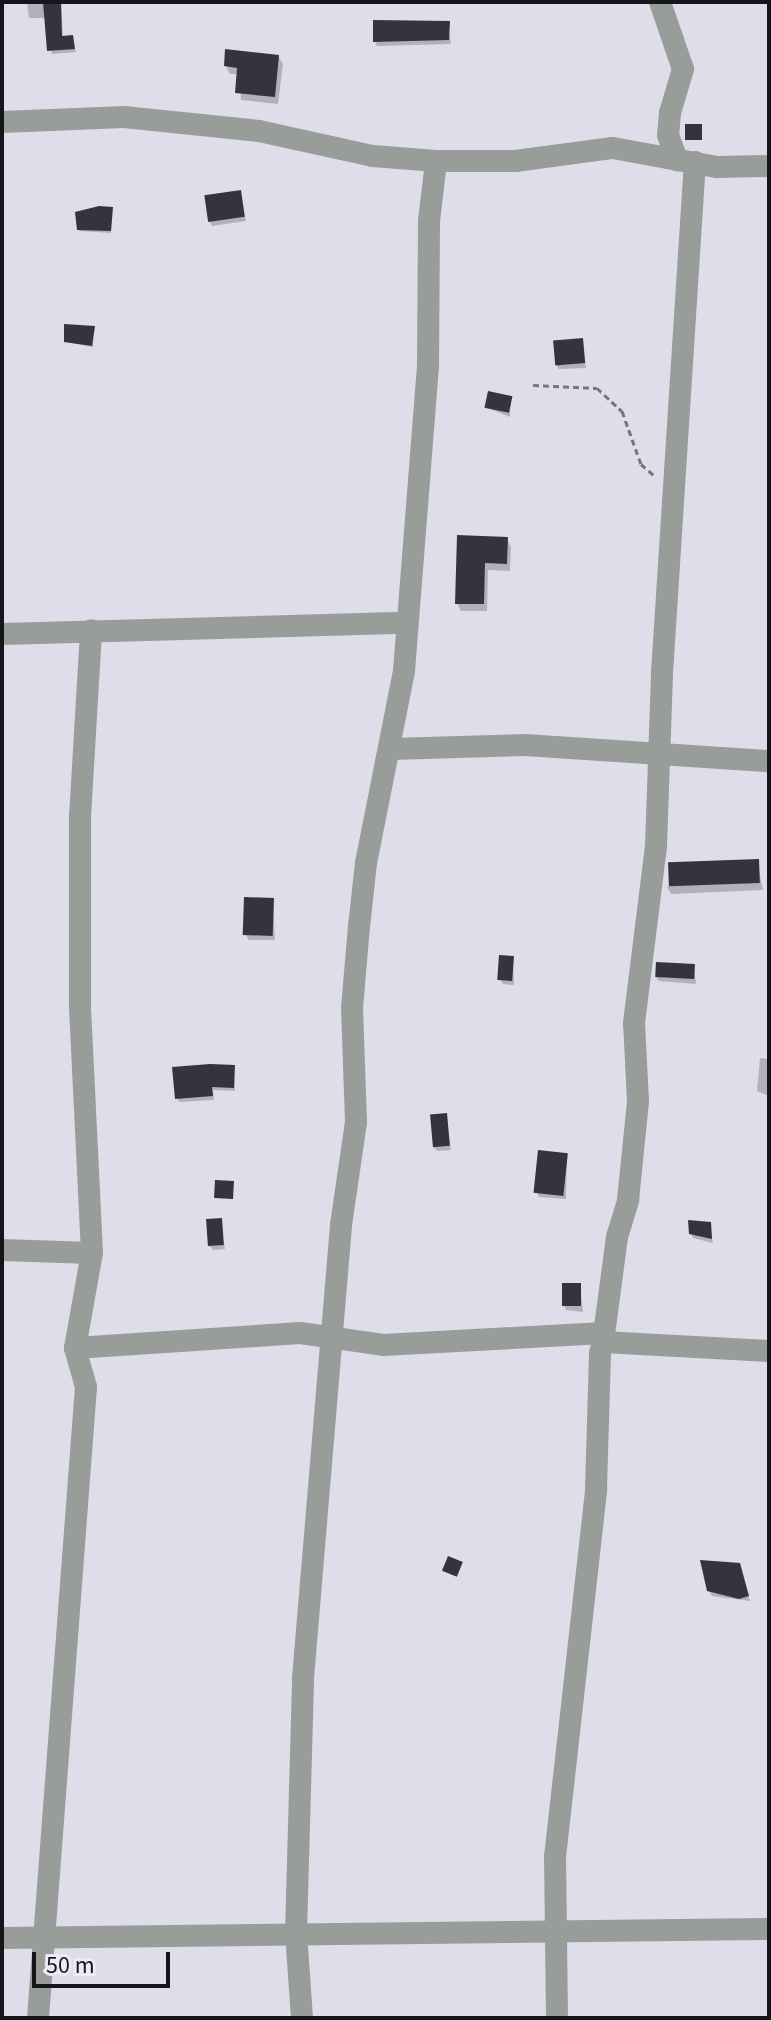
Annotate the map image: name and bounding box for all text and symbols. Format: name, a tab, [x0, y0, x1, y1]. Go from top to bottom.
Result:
scale bar	[36, 1936, 174, 1986]
text: 50 m	[46, 1948, 95, 1983]

